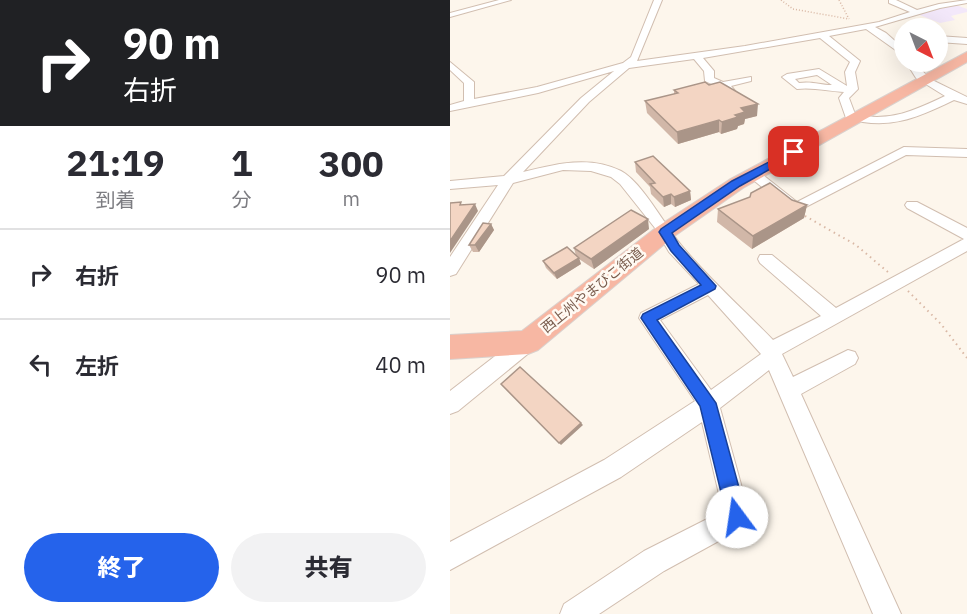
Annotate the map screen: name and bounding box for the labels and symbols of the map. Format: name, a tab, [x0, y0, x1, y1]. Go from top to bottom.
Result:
north arrow	[894, 18, 948, 72]
pin	[768, 126, 819, 177]
street label: 西上州やまびこ街道	[537, 243, 647, 337]
position arrow	[705, 485, 769, 549]

